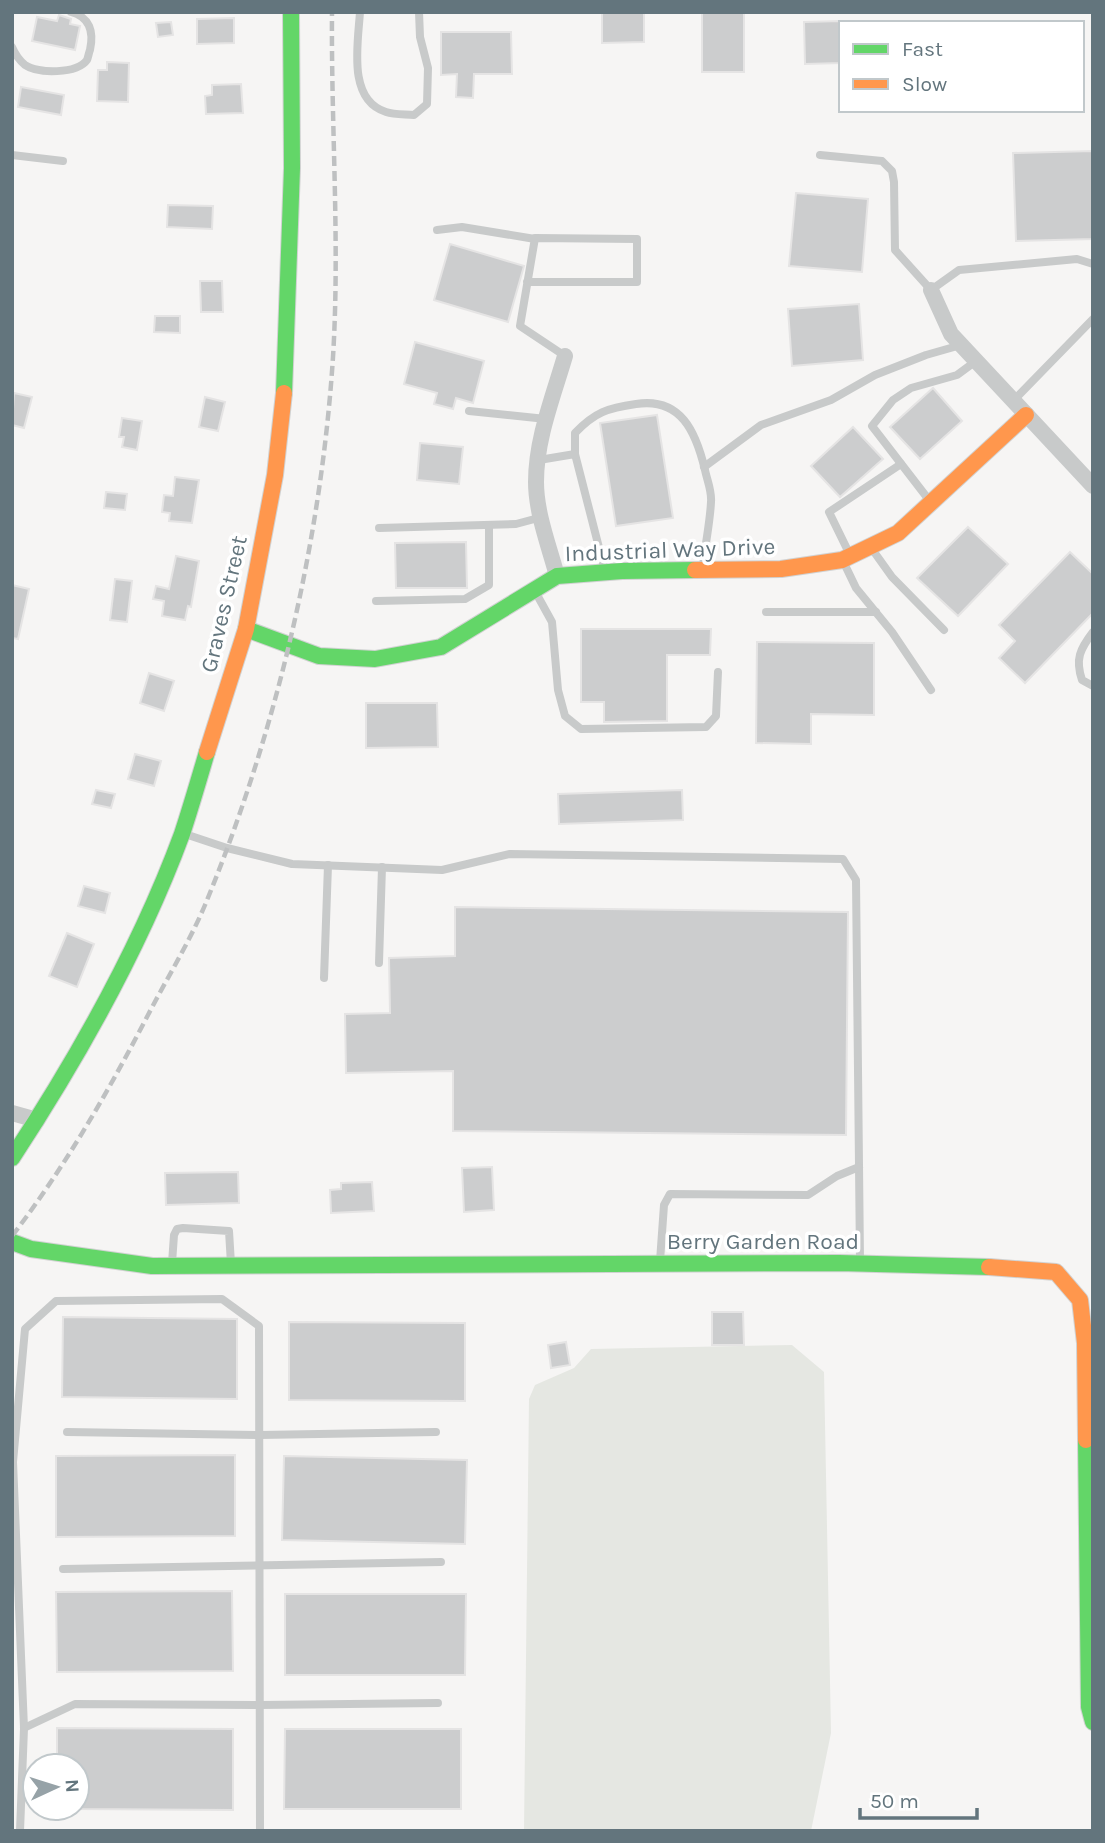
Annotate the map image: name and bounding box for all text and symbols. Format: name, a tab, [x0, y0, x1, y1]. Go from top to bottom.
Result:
legend	[839, 21, 1084, 112]
text: Fast	[902, 37, 943, 61]
text: Slow	[902, 72, 947, 96]
street label: Graves Street	[195, 532, 253, 675]
street label: Industrial Way Drive	[564, 533, 776, 567]
street label: Berry Garden Road	[667, 1228, 859, 1255]
north arrow	[21, 1752, 91, 1822]
scale bar	[860, 1776, 977, 1820]
text: N	[61, 1778, 83, 1793]
text: 50 m	[870, 1789, 919, 1813]

